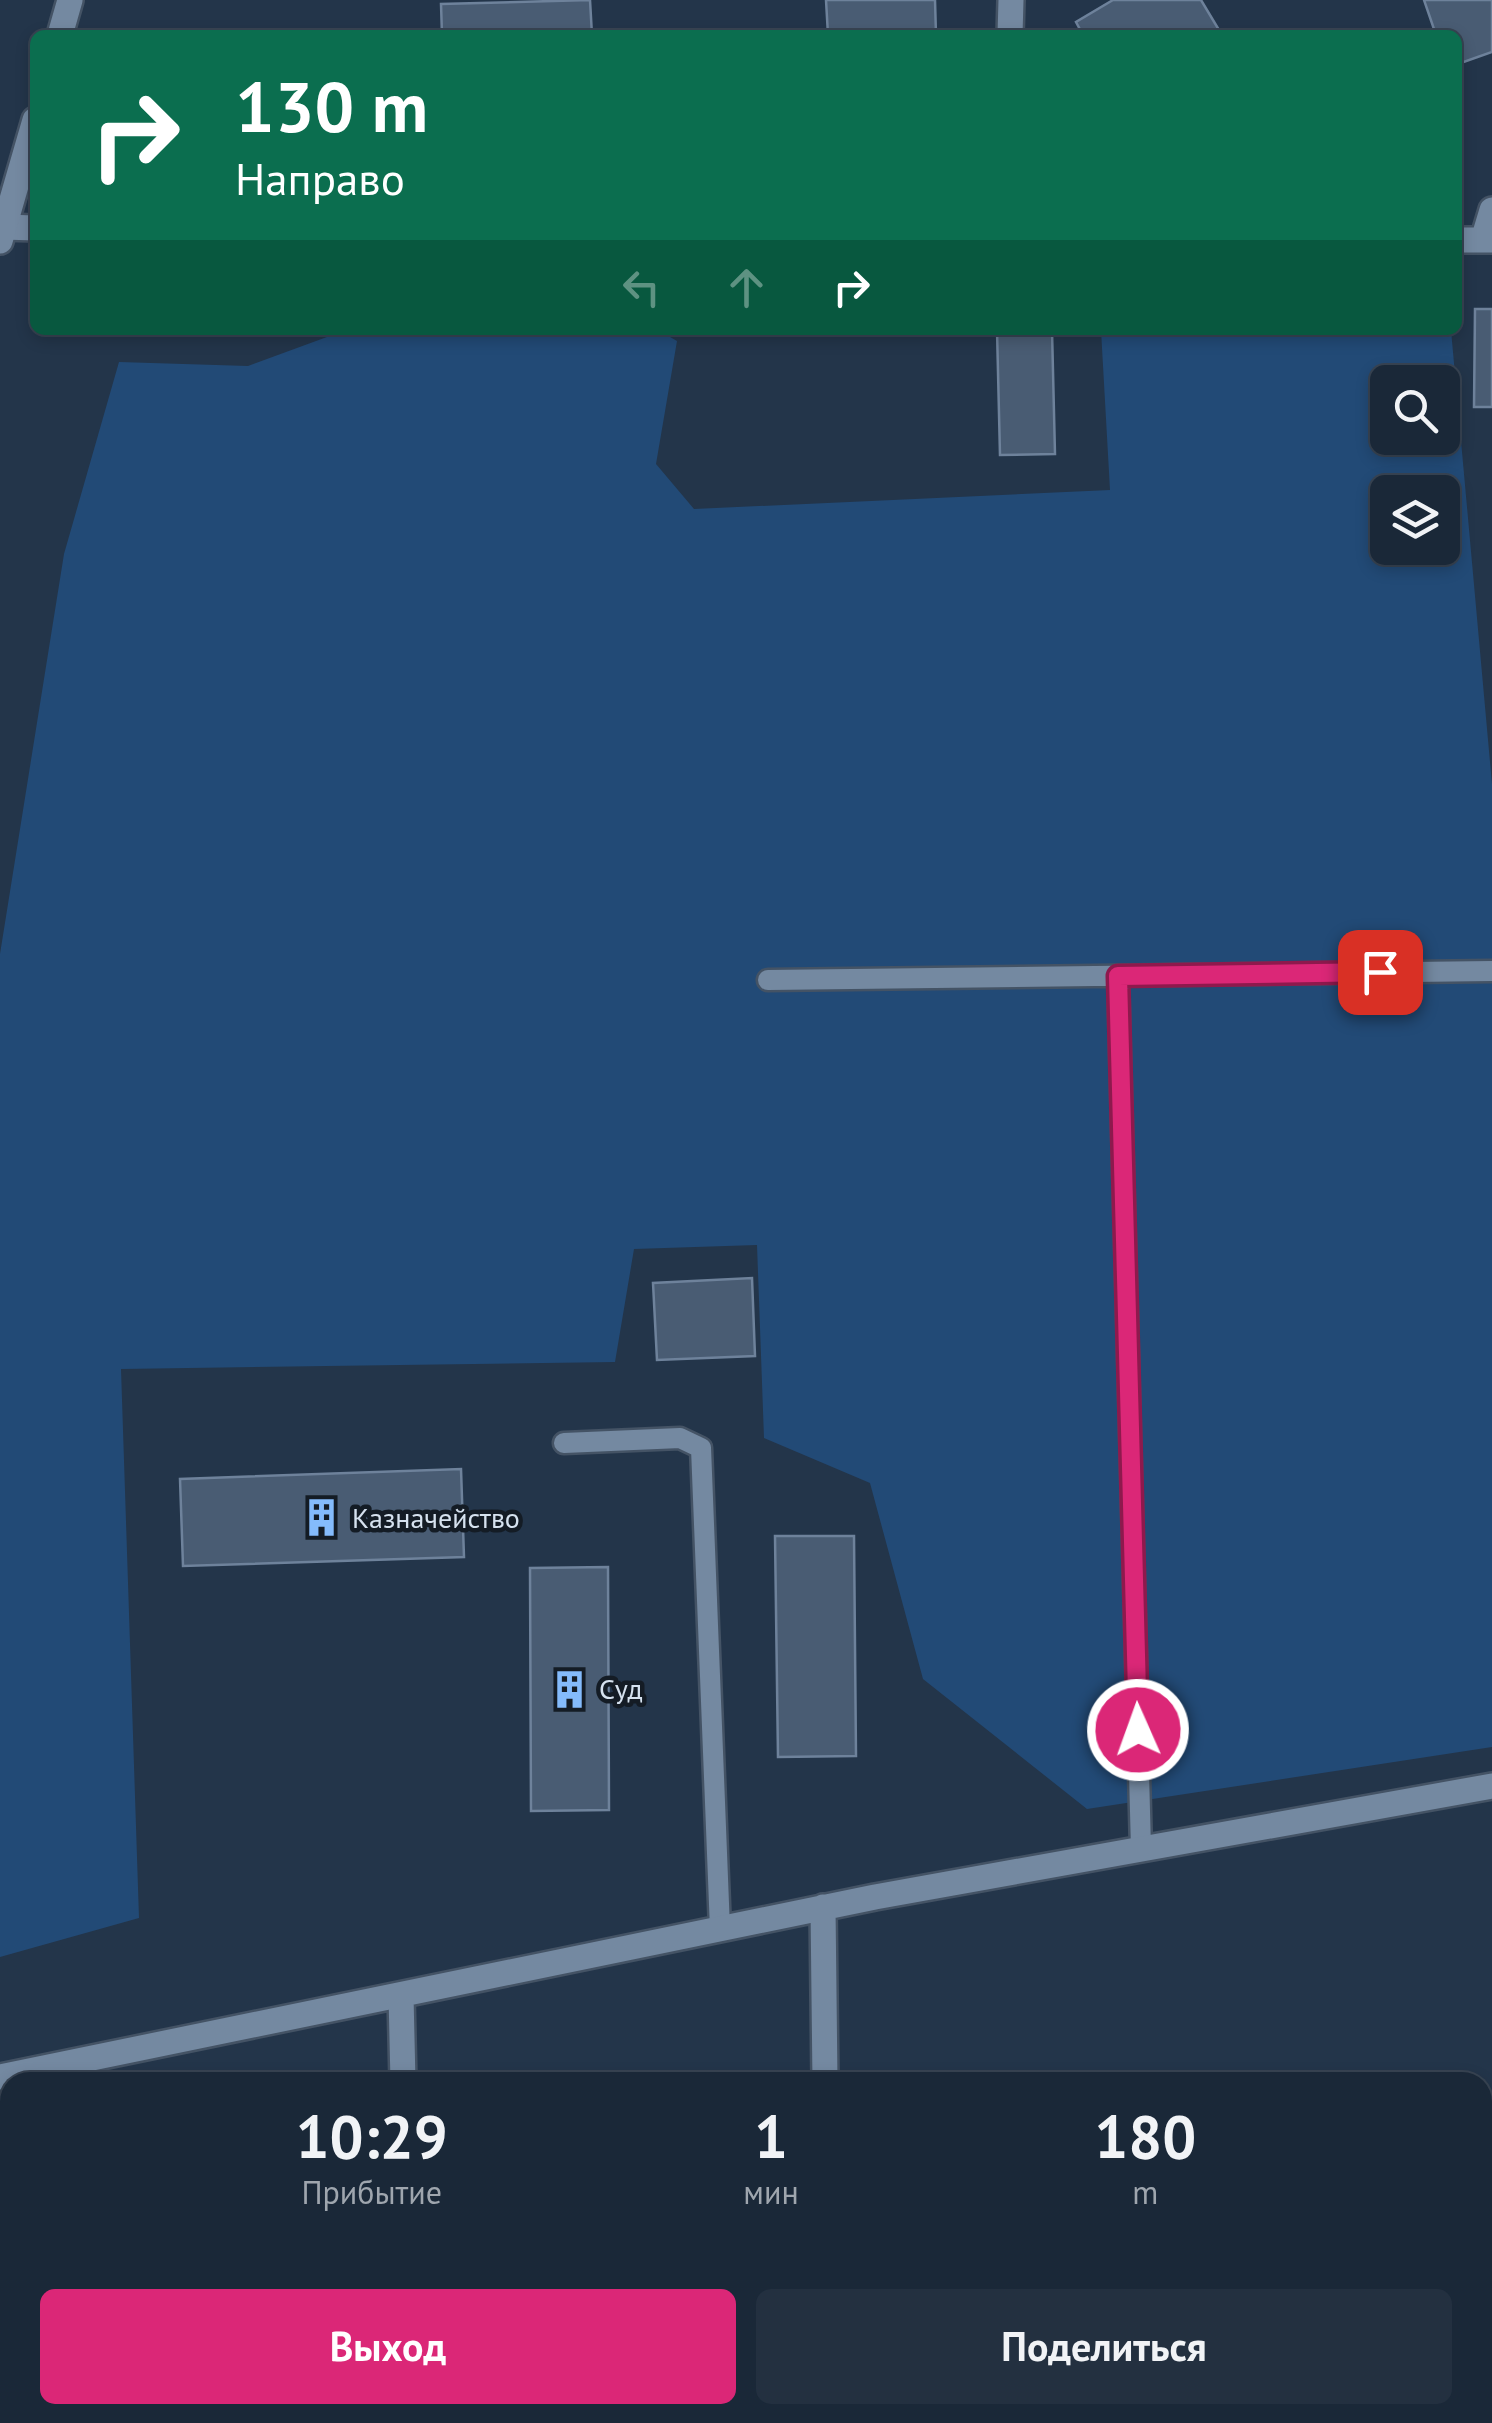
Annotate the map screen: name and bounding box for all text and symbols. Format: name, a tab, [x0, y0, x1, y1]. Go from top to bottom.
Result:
text: 130 m	[235, 61, 428, 151]
icon: right	[70, 70, 200, 200]
text: Направо	[235, 149, 405, 207]
icon: left	[614, 260, 669, 315]
icon: ahead	[719, 260, 774, 315]
icon: right	[824, 260, 879, 315]
map controls	[1370, 365, 1460, 565]
button: search	[1370, 365, 1460, 455]
button: layers	[1370, 475, 1460, 565]
pin	[1338, 930, 1423, 1015]
icon: arrive	[1353, 945, 1408, 1000]
building icon: Казначейство	[301, 1497, 343, 1539]
place label: Казначейство	[352, 1499, 520, 1536]
building icon: Суд	[548, 1668, 590, 1710]
place label: Суд	[599, 1670, 643, 1707]
position arrow	[1086, 1678, 1190, 1782]
text: 10:29	[296, 2097, 448, 2175]
text: 1	[754, 2097, 788, 2175]
text: 180	[1094, 2097, 1196, 2175]
text: Прибытие	[301, 2171, 442, 2213]
text: мин	[743, 2171, 799, 2213]
text: m	[1132, 2171, 1158, 2213]
button: Выход	[40, 2289, 736, 2404]
button: Поделиться	[756, 2289, 1452, 2404]

